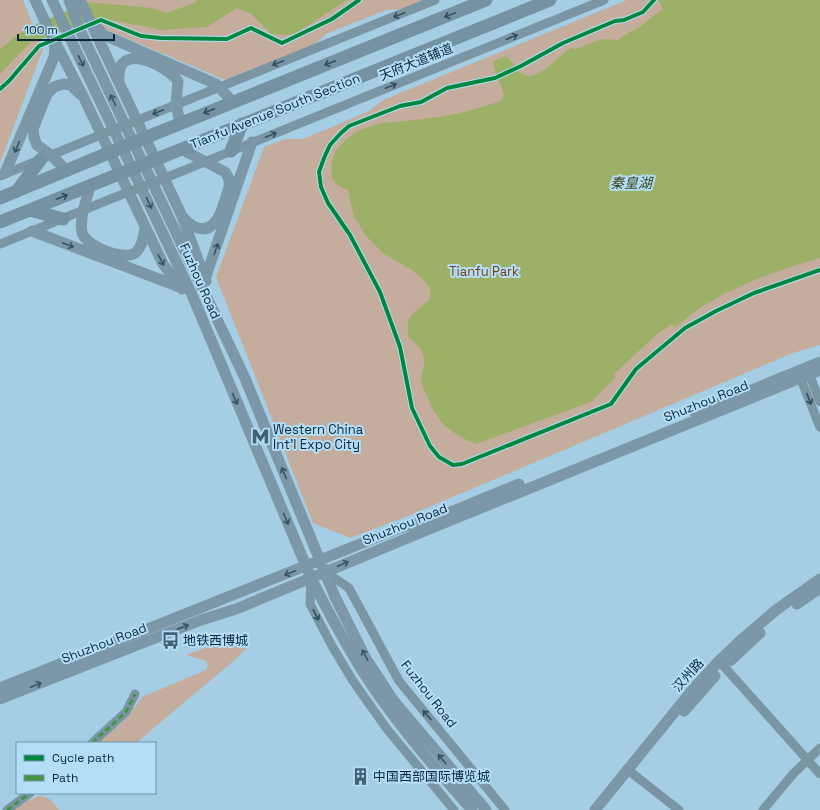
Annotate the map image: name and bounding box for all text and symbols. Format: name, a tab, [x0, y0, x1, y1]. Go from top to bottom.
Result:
one-way arrow	[393, 11, 405, 19]
one-way arrow	[445, 11, 457, 19]
scale bar	[18, 16, 114, 42]
text: 100 m	[24, 22, 58, 38]
one-way arrow	[505, 33, 517, 41]
street label: 天府大道辅道	[377, 40, 455, 84]
one-way arrow	[78, 54, 85, 66]
one-way arrow	[273, 60, 285, 68]
one-way arrow	[324, 60, 336, 67]
street label: Tianfu Avenue South Section	[188, 69, 362, 153]
one-way arrow	[385, 82, 397, 89]
one-way arrow	[109, 94, 116, 106]
one-way arrow	[152, 108, 164, 116]
one-way arrow	[203, 108, 215, 116]
one-way arrow	[264, 130, 276, 138]
one-way arrow	[12, 140, 20, 152]
water label: 秦皇湖	[610, 174, 654, 192]
one-way arrow	[56, 193, 68, 200]
one-way arrow	[146, 197, 153, 209]
street label: Fuzhou Road	[176, 241, 224, 321]
one-way arrow	[62, 242, 75, 249]
one-way arrow	[212, 243, 220, 255]
one-way arrow	[158, 254, 165, 266]
park label: Tianfu Park	[449, 263, 519, 280]
street label: Shuzhou Road	[661, 376, 751, 426]
one-way arrow	[232, 392, 240, 404]
one-way arrow	[805, 392, 813, 404]
place label: Western China Int'l Expo City	[273, 421, 364, 453]
metro station icon: Western China Int'l Expo City	[250, 426, 270, 446]
one-way arrow	[279, 467, 287, 479]
street label: Shuzhou Road	[360, 499, 450, 549]
one-way arrow	[283, 512, 290, 524]
one-way arrow	[337, 560, 349, 568]
one-way arrow	[284, 570, 296, 577]
one-way arrow	[313, 609, 320, 621]
street label: Shuzhou Road	[59, 619, 149, 667]
one-way arrow	[177, 622, 189, 630]
bus stop icon: 地铁西博城	[160, 630, 180, 650]
place label: 地铁西博城	[183, 632, 248, 649]
one-way arrow	[360, 650, 368, 662]
street label: 汉州路	[669, 655, 707, 695]
street label: Fuzhou Road	[397, 657, 461, 731]
one-way arrow	[30, 680, 42, 688]
one-way arrow	[423, 710, 432, 721]
legend	[16, 742, 156, 794]
text: Cycle path	[52, 750, 114, 766]
one-way arrow	[438, 754, 447, 765]
building icon: 中国西部国际博览城	[350, 766, 370, 786]
place label: 中国西部国际博览城	[373, 768, 490, 785]
text: Path	[52, 770, 78, 786]

